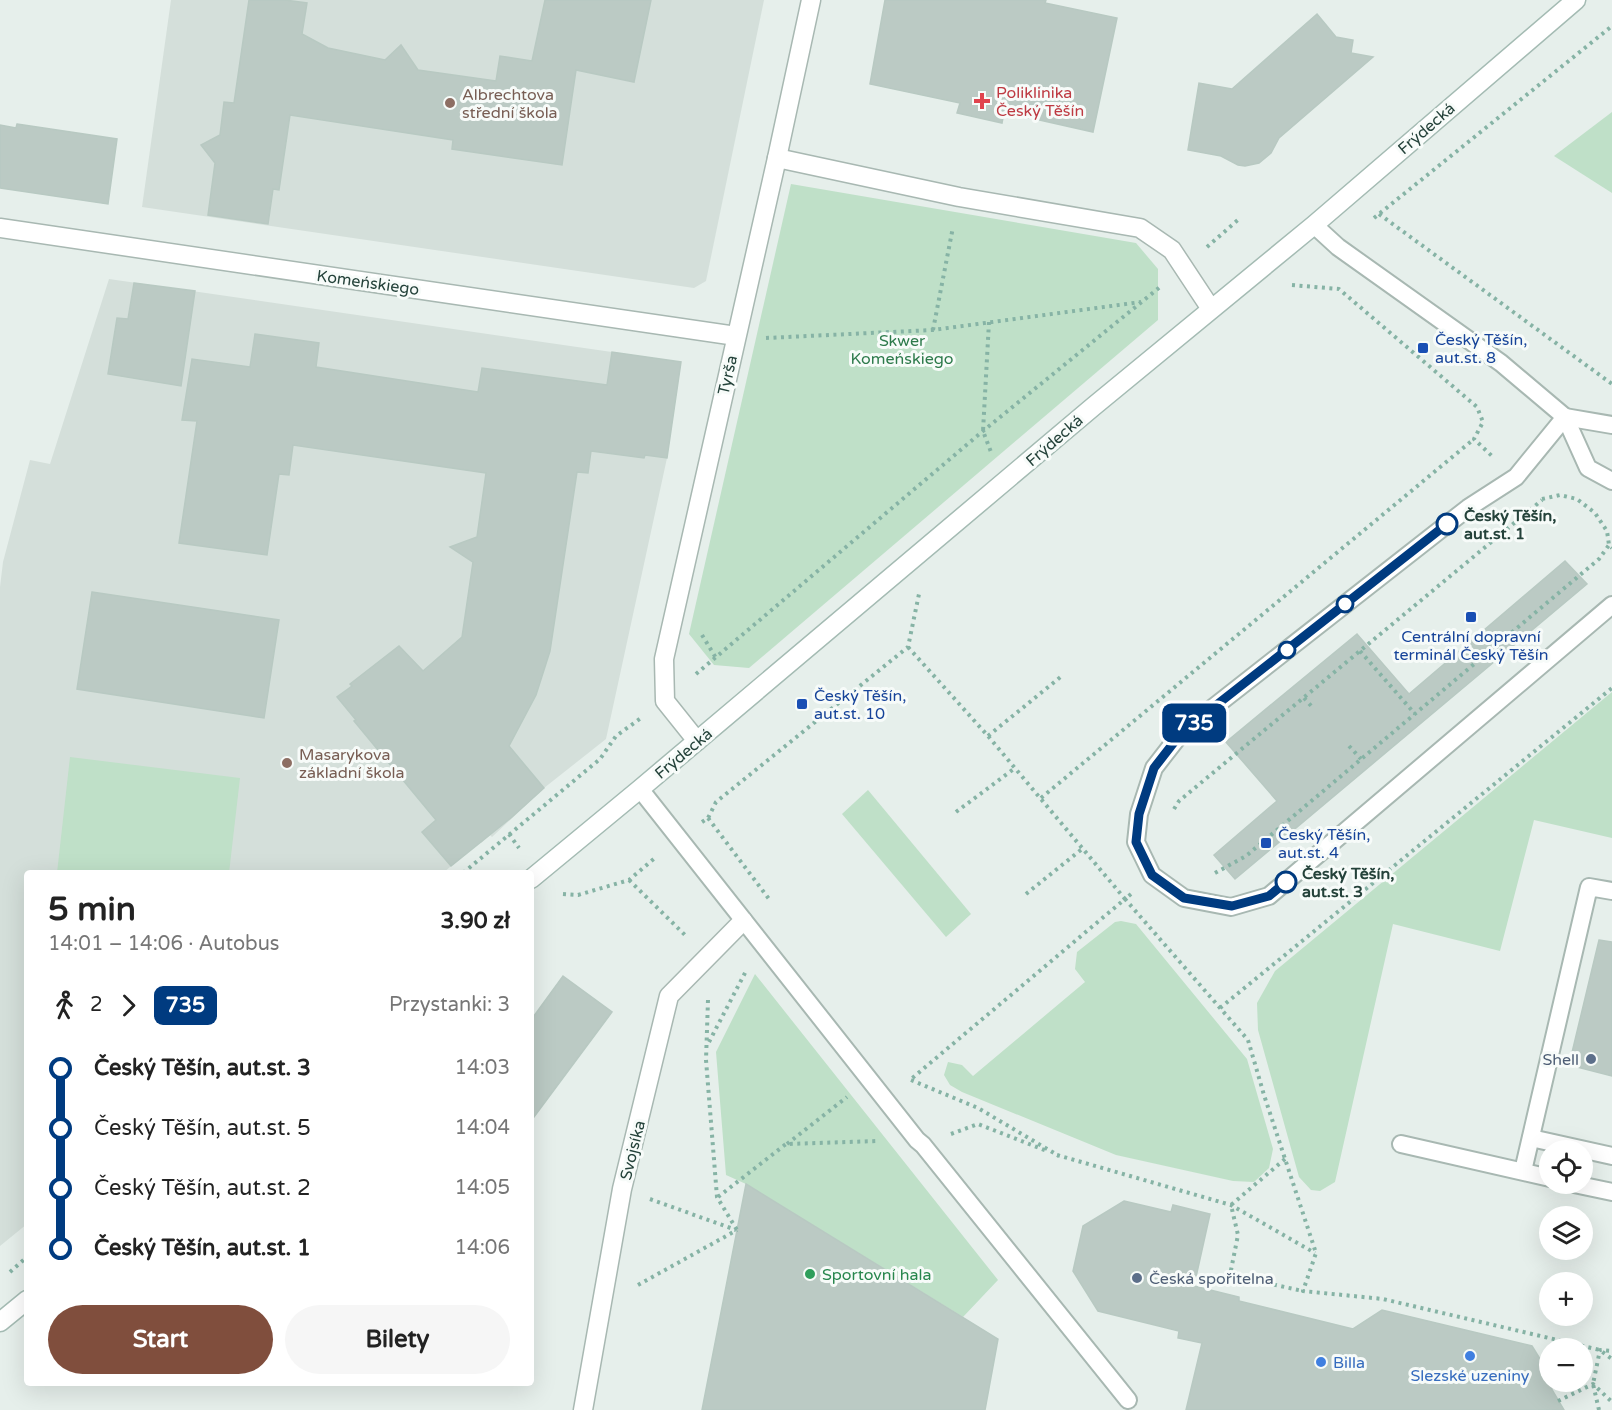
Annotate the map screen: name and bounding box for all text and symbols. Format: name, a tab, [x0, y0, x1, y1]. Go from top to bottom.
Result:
place label: Poliklinika Český Těšín	[996, 83, 1084, 121]
place label: Albrechtova střední škola	[462, 85, 558, 123]
marker: Poliklinika Český Těšín	[973, 92, 991, 110]
marker: Albrechtova střední škola	[443, 96, 457, 110]
street label: Frýdecká	[1394, 99, 1459, 159]
street label: Komeńskiego	[315, 266, 420, 300]
place label: Český Těšín, aut.st. 8	[1435, 330, 1527, 368]
park label: Skwer Komeńskiego	[850, 331, 954, 369]
marker: Český Těšín, aut.st. 8	[1416, 341, 1430, 355]
street label: Tyrša	[714, 353, 742, 397]
street label: Frýdecká	[1022, 411, 1087, 471]
place label: Český Těšín, aut.st. 1	[1464, 506, 1556, 544]
marker: Český Těšín, aut.st. 1	[1436, 513, 1458, 535]
unlabelled marker	[1336, 595, 1354, 613]
marker: Centrální dopravní terminál Český Těšín	[1464, 610, 1478, 624]
place label: Centrální dopravní terminál Český Těšín	[1394, 627, 1549, 665]
unlabelled marker	[1278, 641, 1296, 659]
place label: Český Těšín, aut.st. 10	[814, 686, 906, 724]
marker: Český Těšín, aut.st. 10	[795, 697, 809, 711]
line badge: 735	[1160, 704, 1228, 742]
text: 735	[1174, 711, 1214, 736]
street label: Frýdecká	[651, 724, 717, 784]
place label: Masarykova základní škola	[299, 745, 405, 783]
marker: Masarykova základní škola	[280, 756, 294, 770]
place label: Český Těšín, aut.st. 4	[1278, 825, 1370, 863]
marker: Český Těšín, aut.st. 4	[1259, 836, 1273, 850]
place label: Český Těšín, aut.st. 3	[1302, 864, 1394, 902]
marker: Český Těšín, aut.st. 3	[1275, 871, 1297, 893]
text: 5 min	[48, 890, 136, 929]
text: 3.90 zł	[440, 908, 510, 934]
text: 14:01 – 14:06 · Autobus	[48, 932, 279, 956]
icon: walk	[48, 989, 81, 1022]
icon: forward	[112, 989, 145, 1022]
text: 2	[90, 993, 103, 1017]
text: 735	[166, 993, 205, 1018]
text: Przystanki: 3	[389, 993, 510, 1017]
place label: Shell	[1543, 1050, 1579, 1070]
marker: Shell	[1584, 1052, 1598, 1066]
text: Český Těšín, aut.st. 3	[94, 1055, 311, 1081]
text: 14:03	[455, 1056, 510, 1080]
text: Český Těšín, aut.st. 5	[94, 1115, 311, 1141]
text: 14:04	[455, 1116, 510, 1140]
street label: Svojsíka	[616, 1118, 650, 1182]
map controls	[1539, 1140, 1593, 1392]
button: locate	[1539, 1140, 1593, 1194]
text: Český Těšín, aut.st. 2	[94, 1175, 311, 1201]
text: 14:05	[455, 1176, 510, 1200]
button: layers	[1539, 1206, 1593, 1260]
text: Český Těšín, aut.st. 1	[94, 1235, 311, 1261]
text: 14:06	[455, 1236, 510, 1260]
place label: Sportovní hala	[822, 1265, 931, 1285]
marker: Sportovní hala	[803, 1267, 817, 1281]
place label: Česká spořitelna	[1149, 1269, 1274, 1289]
marker: Česká spořitelna	[1130, 1271, 1144, 1285]
button: +	[1539, 1272, 1593, 1326]
button: Start	[48, 1305, 273, 1374]
button: Bilety	[285, 1305, 510, 1374]
button: −	[1539, 1338, 1593, 1392]
marker: Slezské uzeniny	[1463, 1349, 1477, 1363]
place label: Billa	[1333, 1353, 1365, 1373]
marker: Billa	[1314, 1355, 1328, 1369]
place label: Slezské uzeniny	[1411, 1366, 1530, 1386]

